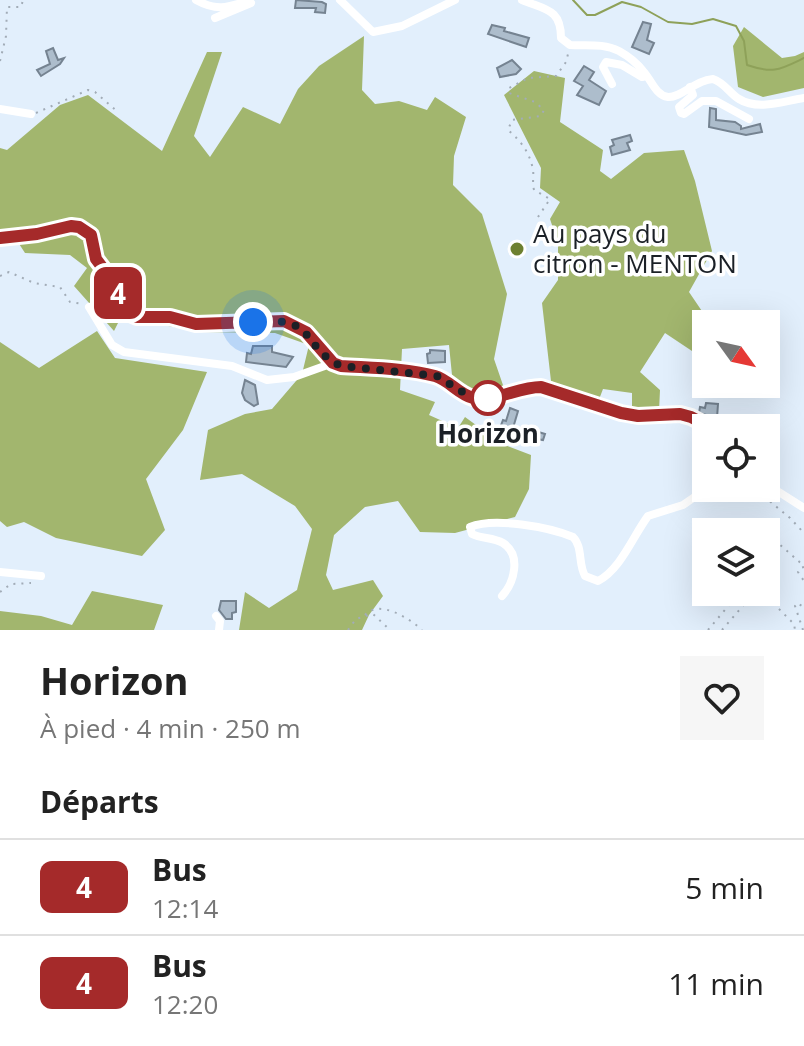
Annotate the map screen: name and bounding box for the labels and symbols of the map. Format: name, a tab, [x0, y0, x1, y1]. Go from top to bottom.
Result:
place label: Au pays du citron - MENTON	[533, 215, 737, 281]
marker: Au pays du citron - MENTON	[508, 240, 526, 258]
line badge: 4	[92, 267, 144, 319]
your location	[233, 302, 273, 342]
north arrow	[692, 310, 780, 398]
marker: Horizon	[471, 381, 505, 415]
place label: Horizon	[437, 415, 539, 451]

